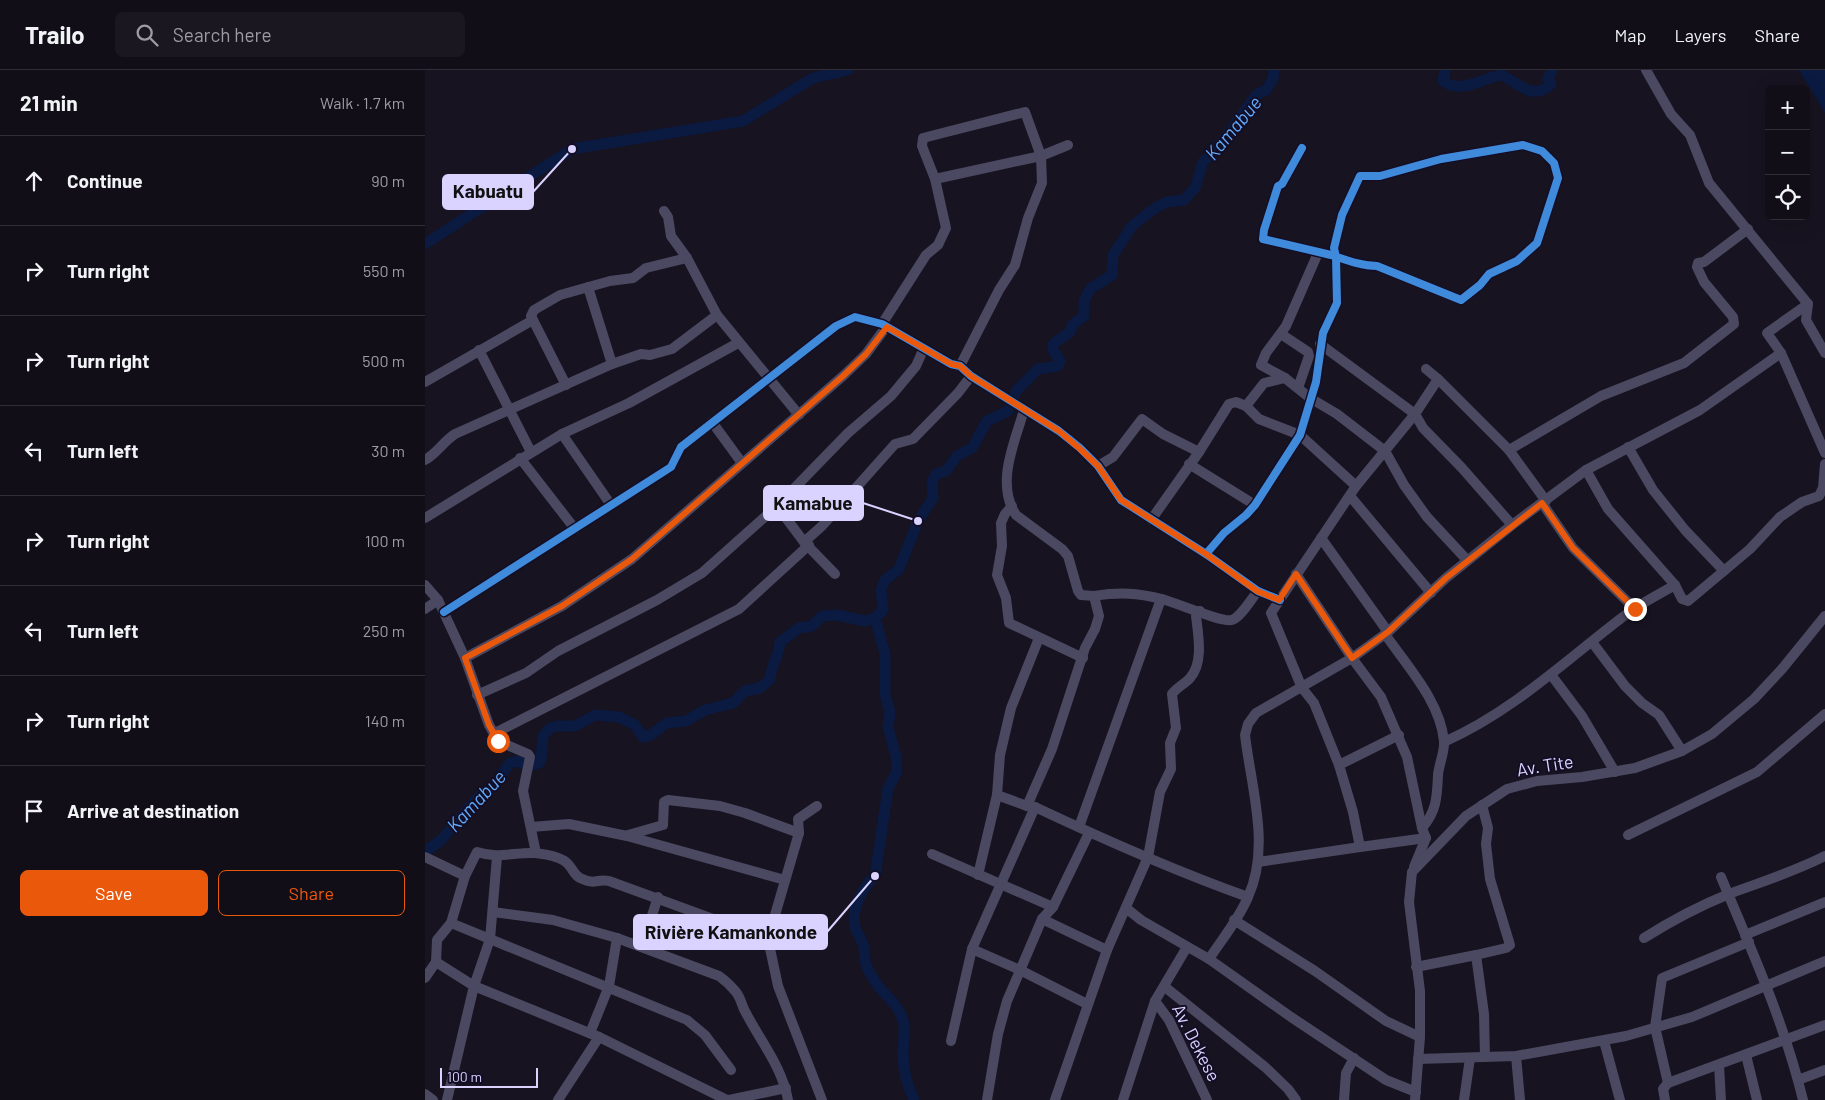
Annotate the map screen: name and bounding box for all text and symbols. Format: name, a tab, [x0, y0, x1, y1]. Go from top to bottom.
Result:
search box	[115, 12, 465, 57]
text: Trailo	[25, 20, 85, 49]
icon: search	[133, 21, 161, 49]
text: Search here	[173, 23, 272, 46]
text: Map	[1614, 24, 1646, 46]
text: Layers	[1674, 24, 1727, 46]
text: Share	[1755, 24, 1800, 46]
map controls	[1765, 85, 1810, 220]
button: +	[1765, 85, 1810, 130]
text: 21 min	[20, 90, 78, 115]
water label: Kamabue	[1199, 91, 1266, 164]
text: Walk · 1.7 km	[320, 93, 405, 112]
button: −	[1765, 130, 1810, 175]
icon: ahead	[20, 167, 48, 195]
text: Continue	[67, 169, 143, 192]
text: 90 m	[371, 171, 405, 190]
callout: Kabuatu	[443, 175, 533, 209]
button: locate	[1765, 175, 1810, 220]
text: Kabuatu	[453, 179, 523, 202]
icon: right	[20, 257, 48, 285]
text: Turn right	[67, 259, 149, 282]
text: 550 m	[363, 261, 405, 280]
icon: right	[20, 347, 48, 375]
text: Turn right	[67, 349, 149, 372]
text: 500 m	[362, 351, 405, 370]
icon: left	[20, 437, 48, 465]
text: Turn left	[67, 439, 138, 462]
text: 30 m	[371, 441, 405, 460]
callout: Kamabue	[764, 486, 863, 520]
text: Kamabue	[773, 491, 853, 514]
icon: right	[20, 527, 48, 555]
text: Turn right	[67, 529, 149, 552]
text: 100 m	[365, 531, 405, 550]
route end	[1624, 598, 1647, 621]
icon: left	[20, 617, 48, 645]
text: Turn left	[67, 619, 138, 642]
text: 250 m	[363, 621, 405, 640]
icon: right	[20, 707, 48, 735]
text: Turn right	[67, 709, 149, 732]
text: 140 m	[365, 711, 405, 730]
route start	[487, 730, 510, 753]
street label: Av. Tite	[1515, 750, 1575, 780]
water label: Kamabue	[441, 765, 510, 836]
icon: arrive	[20, 797, 48, 825]
text: Arrive at destination	[67, 799, 239, 822]
button: Save	[20, 870, 208, 916]
button: Share	[218, 870, 405, 916]
callout: Rivière Kamankonde	[634, 915, 827, 949]
text: Rivière Kamankonde	[645, 920, 817, 943]
street label: Av. Dekese	[1168, 1000, 1226, 1085]
scale bar	[440, 1065, 537, 1088]
text: 100 m	[447, 1068, 482, 1085]

